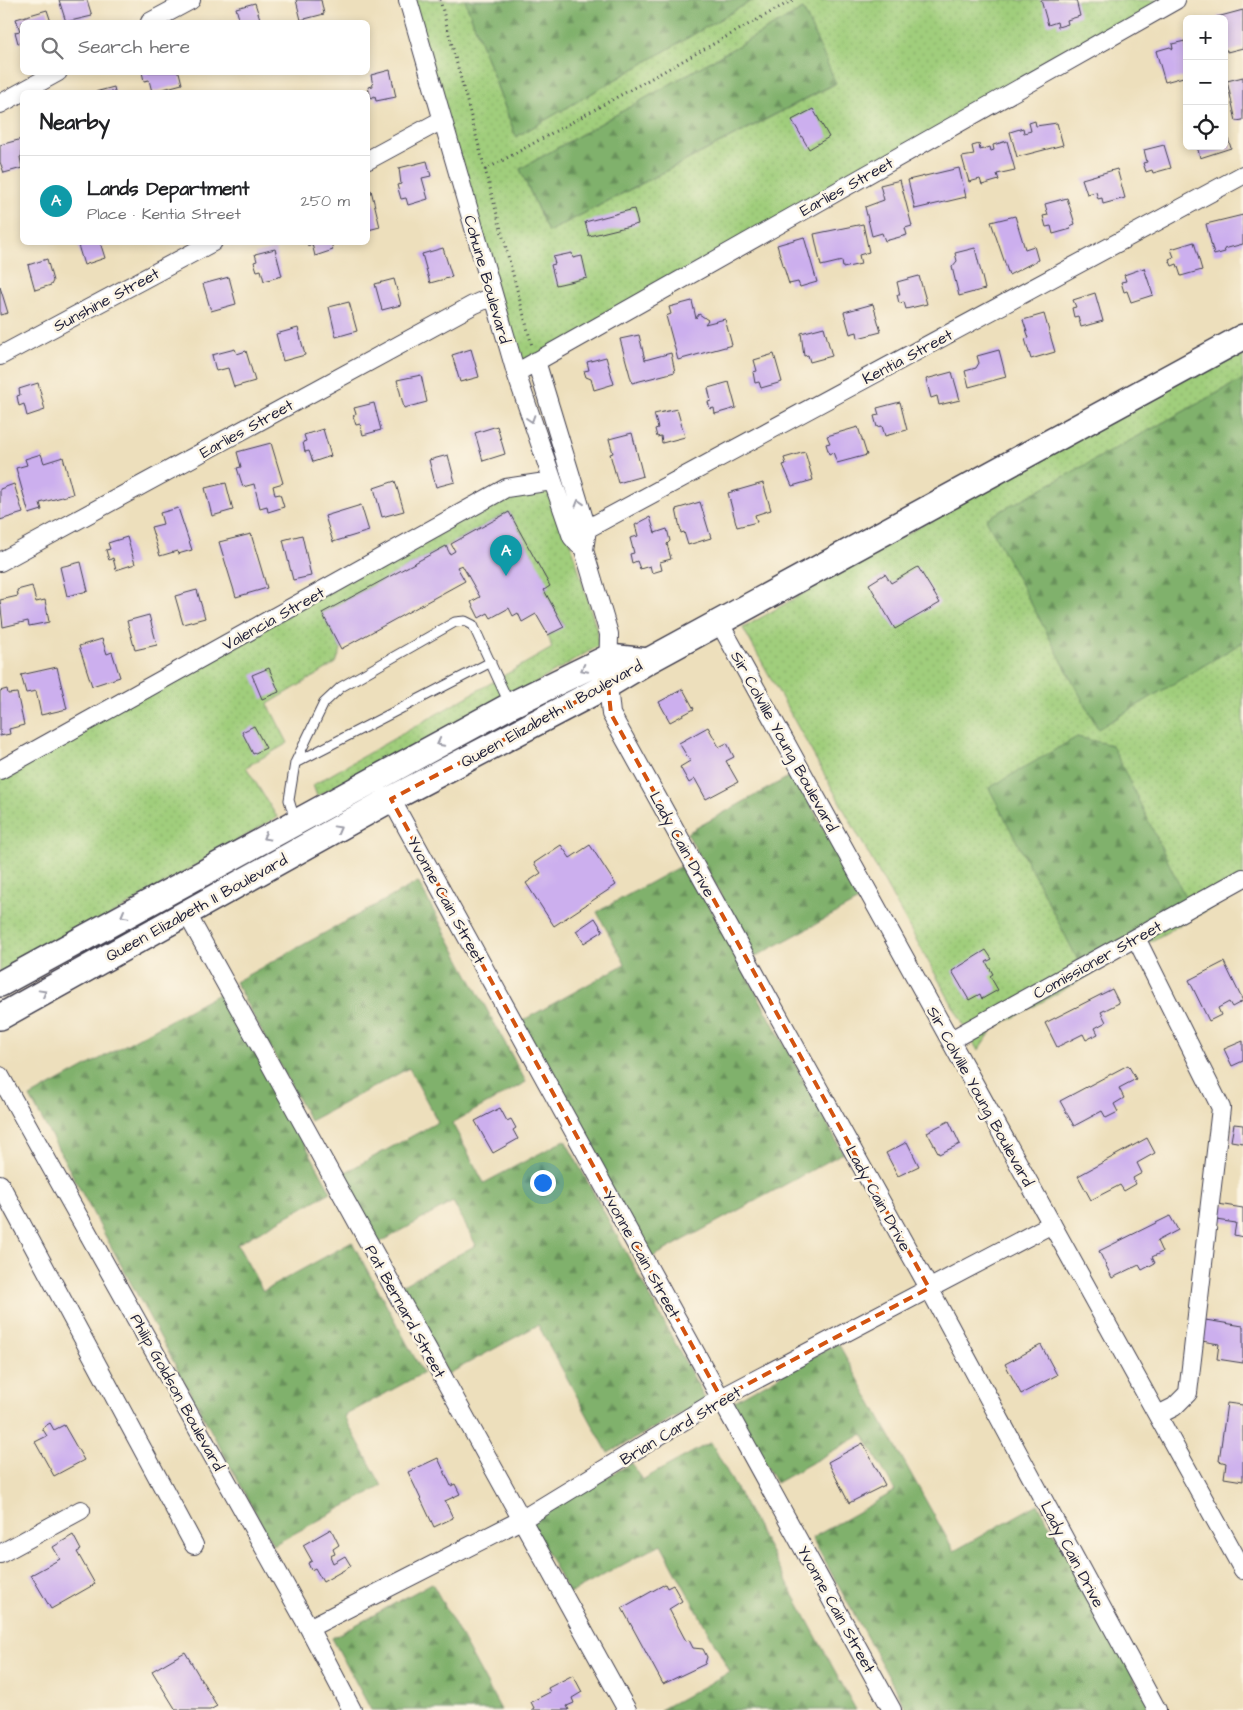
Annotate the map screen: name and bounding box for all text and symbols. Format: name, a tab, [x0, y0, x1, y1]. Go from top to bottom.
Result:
map controls	[1183, 15, 1228, 150]
button: +	[1183, 15, 1228, 60]
search box	[20, 20, 370, 75]
icon: search	[38, 34, 66, 62]
text: Search here	[78, 34, 190, 61]
button: −	[1183, 60, 1228, 105]
button: locate	[1183, 105, 1228, 150]
text: Nearby	[40, 108, 110, 137]
street label: Earlies Street	[796, 152, 898, 222]
text: Lands Department	[87, 176, 249, 203]
text: A	[51, 190, 61, 212]
text: 250 m	[301, 190, 350, 212]
text: Place · Kentia Street	[87, 203, 241, 225]
street label: Cohune Boulevard	[458, 213, 516, 346]
street label: Sunshine Street	[50, 262, 164, 337]
street label: Kentia Street	[859, 324, 957, 390]
street label: Earlies Street	[196, 394, 298, 464]
one-way arrow	[525, 415, 535, 423]
one-way arrow	[574, 499, 584, 507]
pin: A	[490, 535, 522, 576]
street label: Valencia Street	[218, 581, 329, 656]
street label: Sir Colville Young Boulevard	[724, 647, 843, 836]
street label: Queen Elizabeth II Boulevard	[457, 655, 646, 773]
one-way arrow	[581, 663, 590, 673]
one-way arrow	[436, 737, 445, 747]
street label: Lady Cain Drive	[643, 788, 720, 902]
one-way arrow	[332, 825, 341, 835]
one-way arrow	[262, 831, 271, 841]
street label: Yvonne Cain Street	[402, 833, 491, 969]
street label: Queen Elizabeth II Boulevard	[102, 849, 291, 967]
one-way arrow	[120, 909, 129, 919]
street label: Comissioner Street	[1029, 915, 1166, 1004]
one-way arrow	[37, 989, 46, 999]
street label: Sir Colville Young Boulevard	[920, 1002, 1039, 1191]
street label: Lady Cain Drive	[839, 1142, 916, 1256]
your location	[530, 1170, 556, 1196]
street label: Yvonne Cain Street	[597, 1187, 686, 1323]
street label: Pat Bernard Street	[359, 1241, 451, 1382]
street label: Philip Goldson Boulevard	[125, 1310, 229, 1475]
street label: Brian Card Street	[616, 1381, 746, 1471]
street label: Lady Cain Drive	[1034, 1497, 1110, 1612]
street label: Yvonne Cain Street	[792, 1542, 881, 1678]

